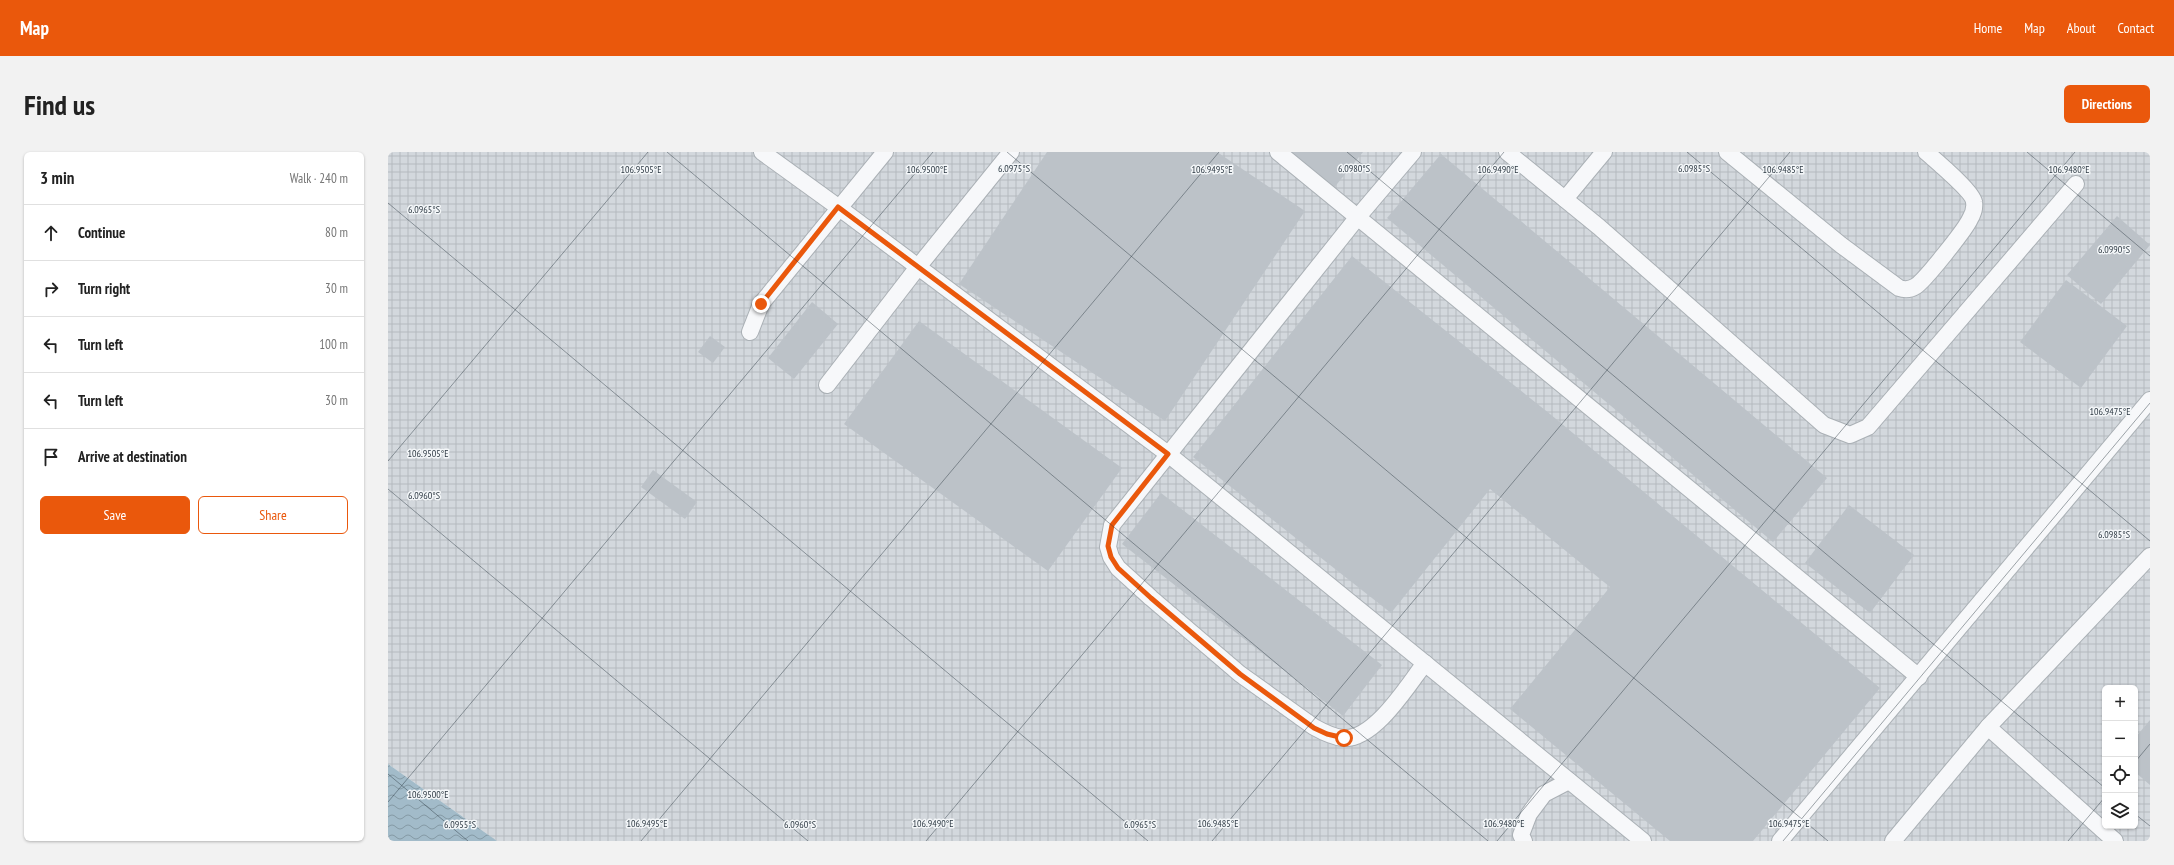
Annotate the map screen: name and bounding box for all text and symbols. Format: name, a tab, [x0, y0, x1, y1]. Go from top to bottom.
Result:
text: Map	[20, 16, 49, 40]
text: Home	[1974, 19, 2002, 37]
text: Map	[2024, 19, 2045, 37]
text: About	[2067, 19, 2096, 37]
text: Contact	[2118, 19, 2154, 37]
button: Directions	[2064, 85, 2150, 123]
text: Find us	[24, 86, 95, 123]
text: 6.0975°S	[998, 162, 1030, 175]
text: 6.0980°S	[1338, 162, 1370, 175]
text: 6.0985°S	[1678, 162, 1710, 175]
text: 106.9505°E	[621, 163, 662, 176]
text: 106.9500°E	[907, 163, 948, 176]
text: 106.9495°E	[1192, 163, 1233, 176]
text: 106.9490°E	[1478, 163, 1519, 176]
text: 106.9485°E	[1763, 163, 1804, 176]
text: 106.9480°E	[2049, 163, 2090, 176]
text: 3 min	[40, 167, 74, 189]
text: Walk · 240 m	[290, 170, 348, 187]
text: 6.0965°S	[408, 203, 440, 216]
icon: ahead	[40, 222, 62, 244]
text: Continue	[78, 223, 125, 242]
text: 80 m	[325, 224, 348, 241]
text: 6.0990°S	[2098, 243, 2130, 256]
icon: right	[40, 278, 62, 300]
text: Turn right	[78, 279, 130, 298]
text: 30 m	[325, 280, 348, 297]
route end	[752, 295, 770, 313]
icon: left	[40, 334, 62, 356]
text: Turn left	[78, 335, 123, 354]
text: 100 m	[319, 336, 348, 353]
icon: left	[40, 390, 62, 412]
text: Turn left	[78, 391, 123, 410]
text: 30 m	[325, 392, 348, 409]
text: 106.9475°E	[2090, 405, 2131, 418]
icon: arrive	[40, 446, 62, 468]
text: Arrive at destination	[78, 447, 187, 466]
text: 106.9505°E	[408, 447, 449, 460]
text: 6.0960°S	[408, 489, 440, 502]
button: Save	[40, 496, 190, 534]
button: Share	[198, 496, 348, 534]
text: 6.0985°S	[2098, 528, 2130, 541]
map controls	[2102, 685, 2138, 829]
button: +	[2102, 685, 2138, 721]
button: −	[2102, 721, 2138, 757]
route start	[1335, 729, 1353, 747]
button: locate	[2102, 757, 2138, 793]
text: 106.9500°E	[408, 788, 449, 801]
button: layers	[2102, 793, 2138, 829]
text: 106.9495°E	[627, 817, 668, 830]
text: 106.9490°E	[913, 817, 954, 830]
text: 106.9485°E	[1198, 817, 1239, 830]
text: 106.9480°E	[1484, 817, 1525, 830]
text: 106.9475°E	[1769, 817, 1810, 830]
text: 6.0955°S	[444, 818, 476, 831]
text: 6.0960°S	[784, 818, 816, 831]
text: 6.0965°S	[1124, 818, 1156, 831]

